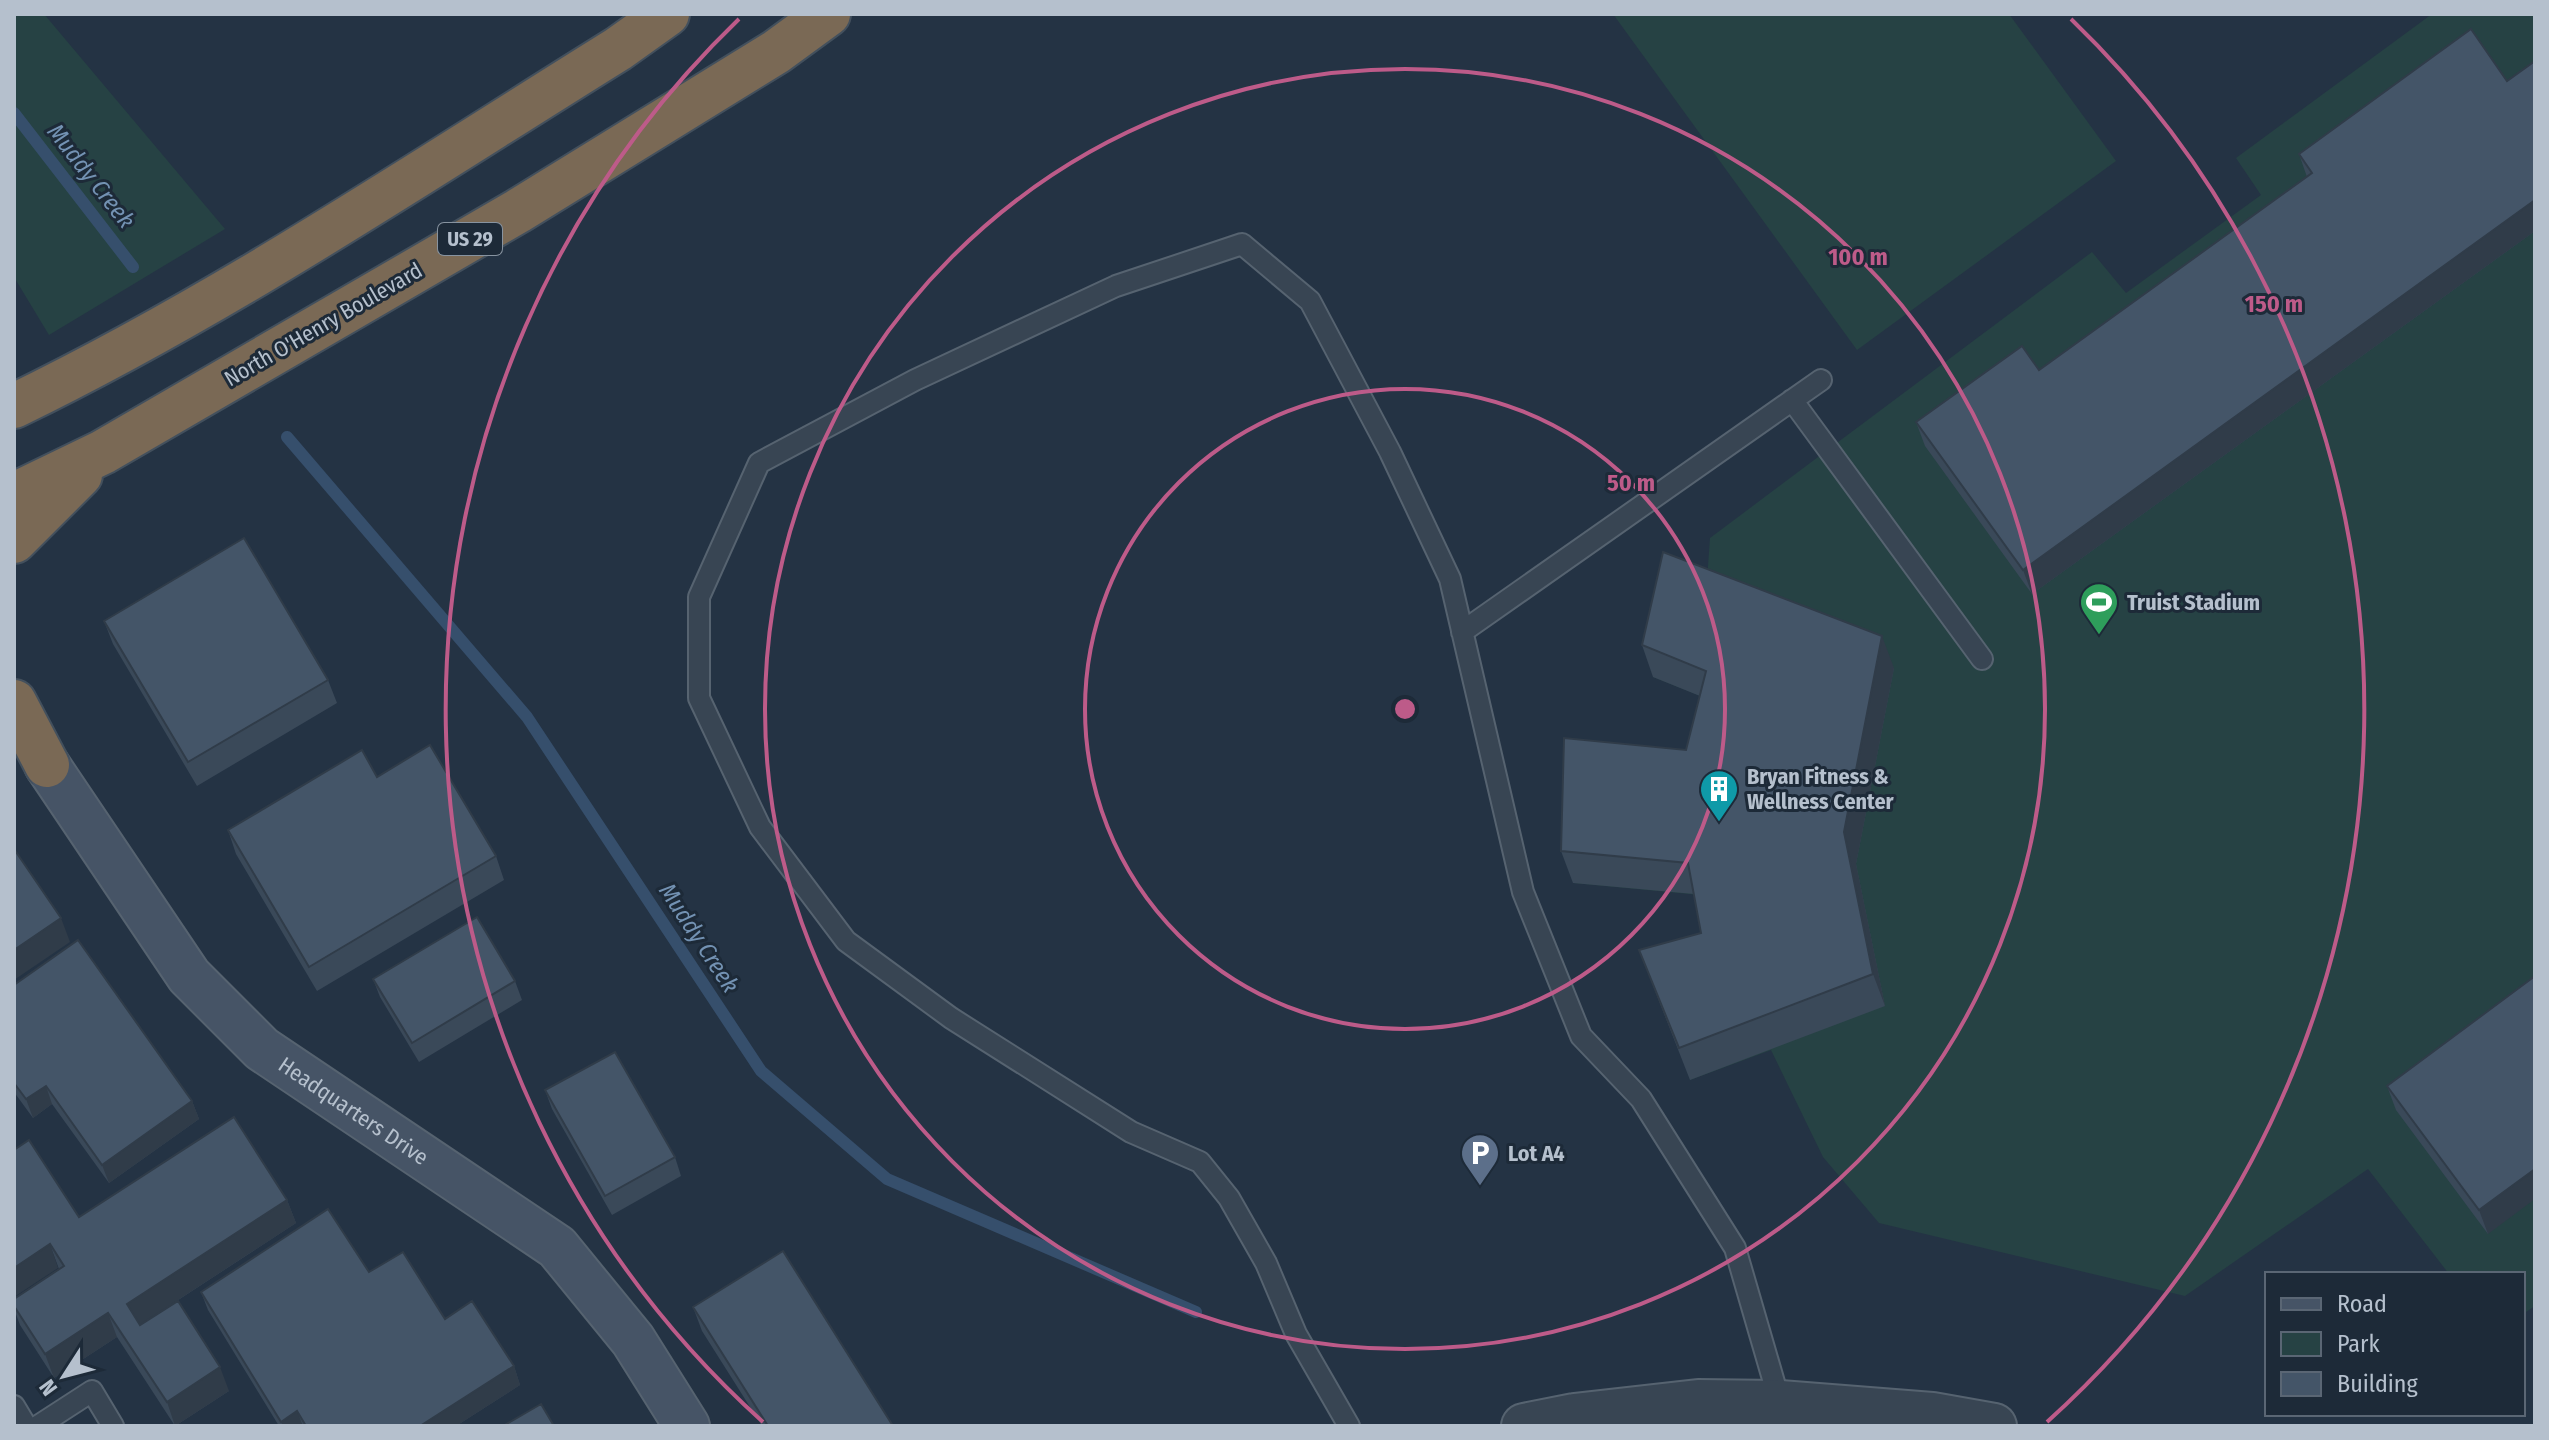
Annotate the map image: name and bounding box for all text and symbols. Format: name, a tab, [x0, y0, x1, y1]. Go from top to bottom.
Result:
water label: Muddy Creek	[41, 118, 141, 234]
road number: US 29	[438, 223, 502, 255]
text: 100 m	[1828, 243, 1888, 271]
street label: North O'Henry Boulevard	[220, 257, 427, 392]
text: 150 m	[2245, 290, 2303, 318]
text: 50 m	[1607, 469, 1655, 497]
sports icon: Truist Stadium	[2078, 581, 2120, 636]
place label: Truist Stadium	[2127, 589, 2260, 616]
centre of rings	[1391, 695, 1419, 723]
place label: Bryan Fitness & Wellness Center	[1747, 763, 1895, 815]
building icon: Bryan Fitness & Wellness Center	[1698, 768, 1740, 823]
water label: Muddy Creek	[653, 878, 745, 998]
street label: Headquarters Drive	[273, 1051, 433, 1171]
parking icon: Lot A4	[1459, 1132, 1501, 1187]
place label: Lot A4	[1508, 1140, 1565, 1167]
legend	[2265, 1272, 2525, 1416]
text: Road	[2337, 1290, 2387, 1318]
text: Park	[2337, 1330, 2380, 1358]
north arrow	[24, 1336, 104, 1416]
text: Building	[2337, 1370, 2419, 1398]
text: N	[33, 1374, 63, 1401]

